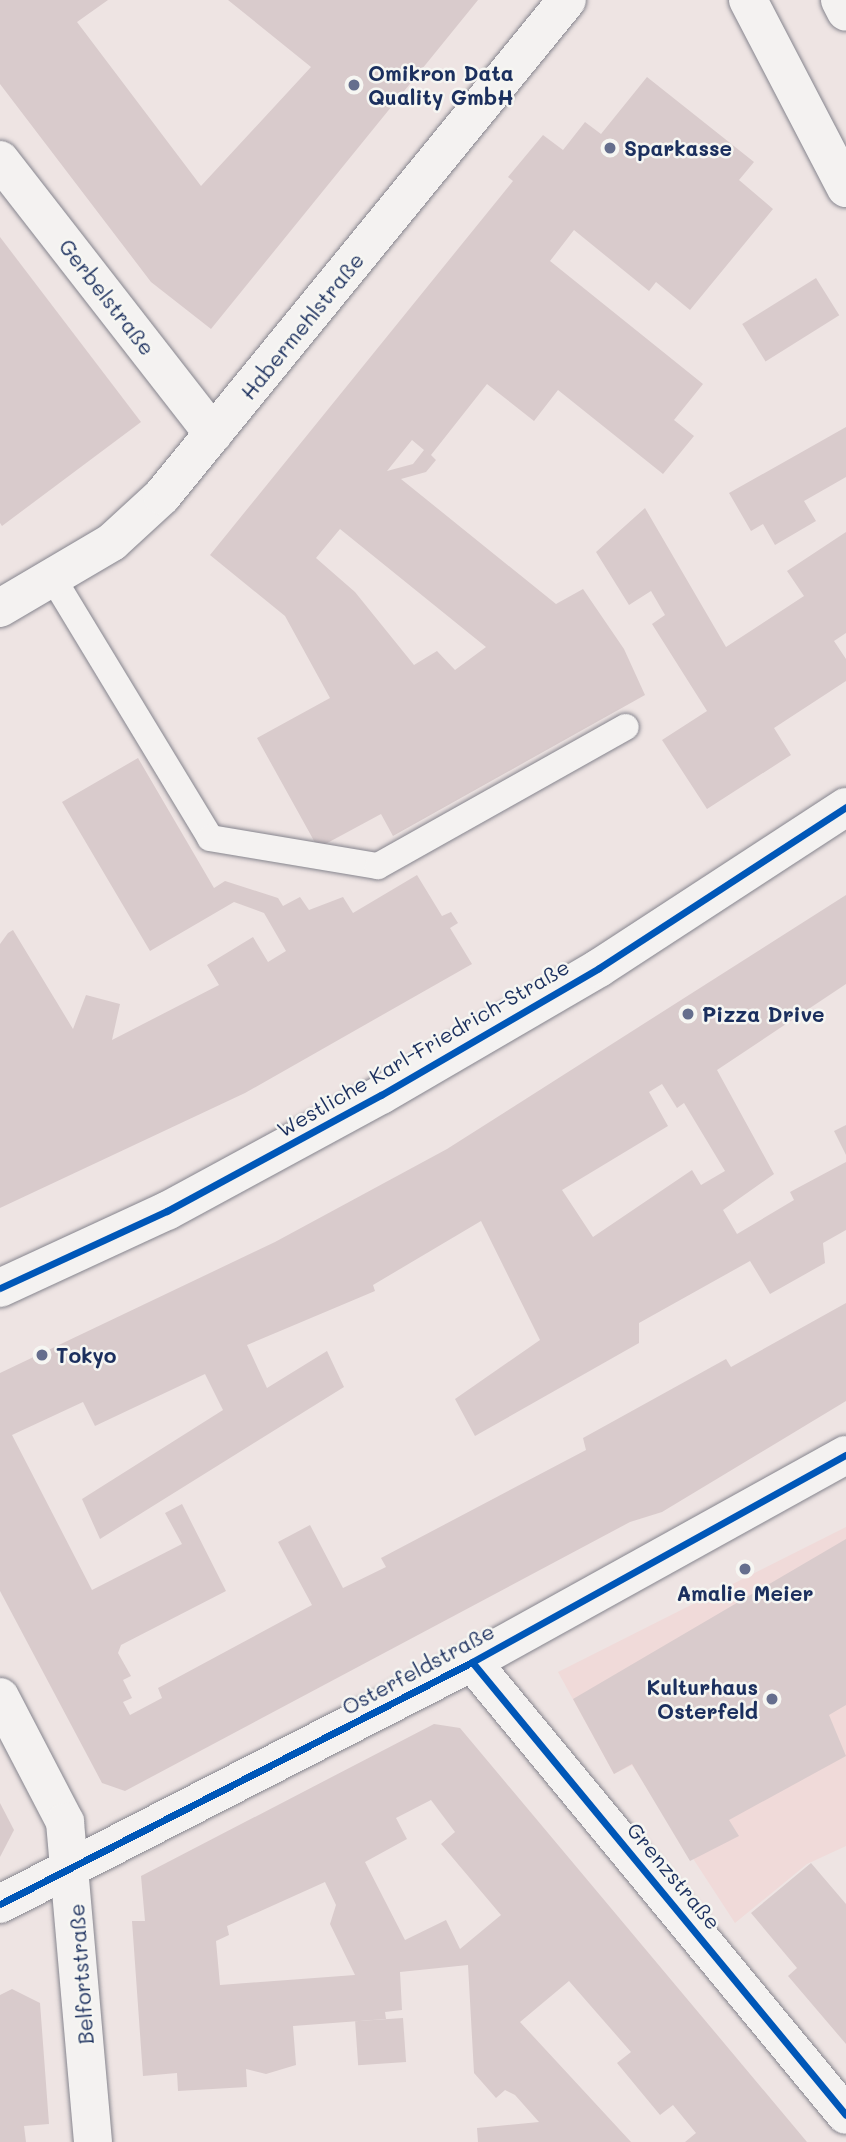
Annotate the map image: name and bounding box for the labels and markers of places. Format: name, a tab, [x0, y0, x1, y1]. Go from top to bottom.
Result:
place label: Omikron Data Quality GmbH	[368, 60, 514, 110]
marker: Omikron Data Quality GmbH	[346, 77, 362, 93]
place label: Sparkasse	[624, 135, 732, 161]
marker: Sparkasse	[602, 140, 618, 156]
place label: Pizza Drive	[702, 1001, 825, 1027]
marker: Pizza Drive	[680, 1006, 696, 1022]
place label: Tokyo	[56, 1342, 117, 1368]
marker: Tokyo	[34, 1347, 50, 1363]
marker: Amalie Meier	[737, 1561, 753, 1577]
place label: Amalie Meier	[676, 1580, 814, 1606]
place label: Kulturhaus Osterfeld	[646, 1674, 758, 1724]
marker: Kulturhaus Osterfeld	[764, 1691, 780, 1707]

